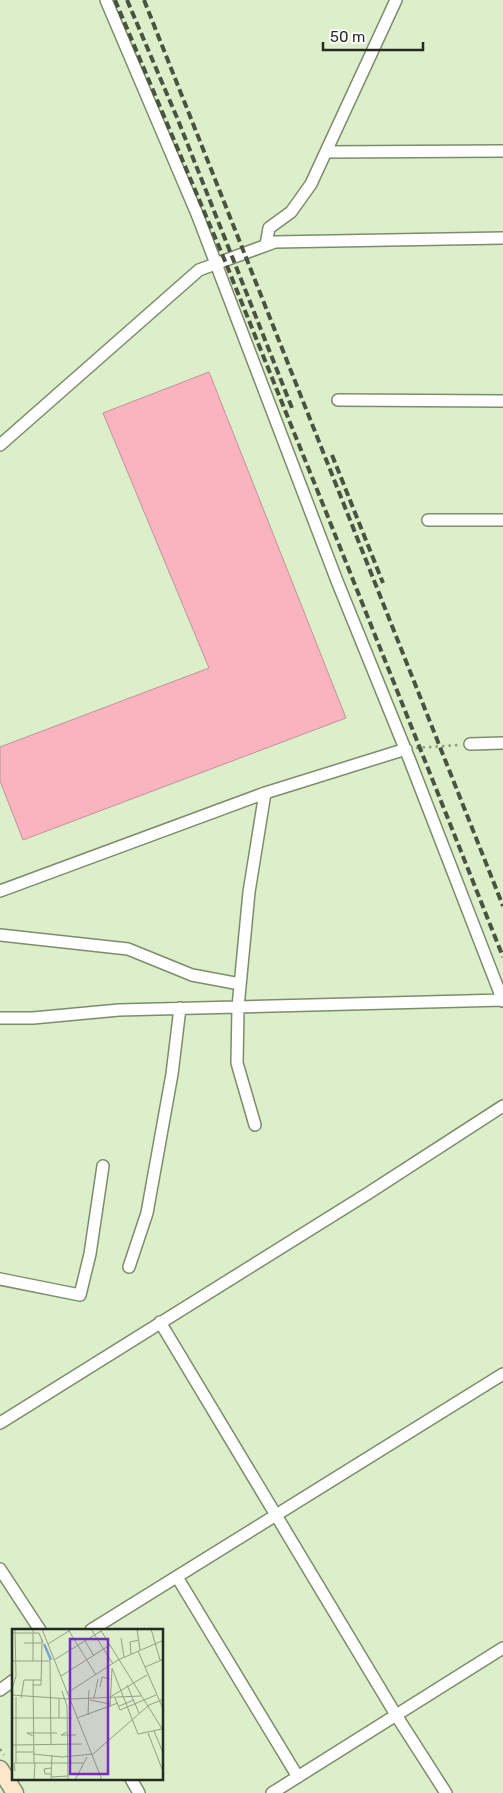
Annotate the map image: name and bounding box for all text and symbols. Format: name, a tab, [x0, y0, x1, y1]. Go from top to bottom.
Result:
scale bar	[323, 20, 423, 52]
text: 50 m	[330, 28, 365, 46]
inset map	[12, 1629, 164, 1780]

